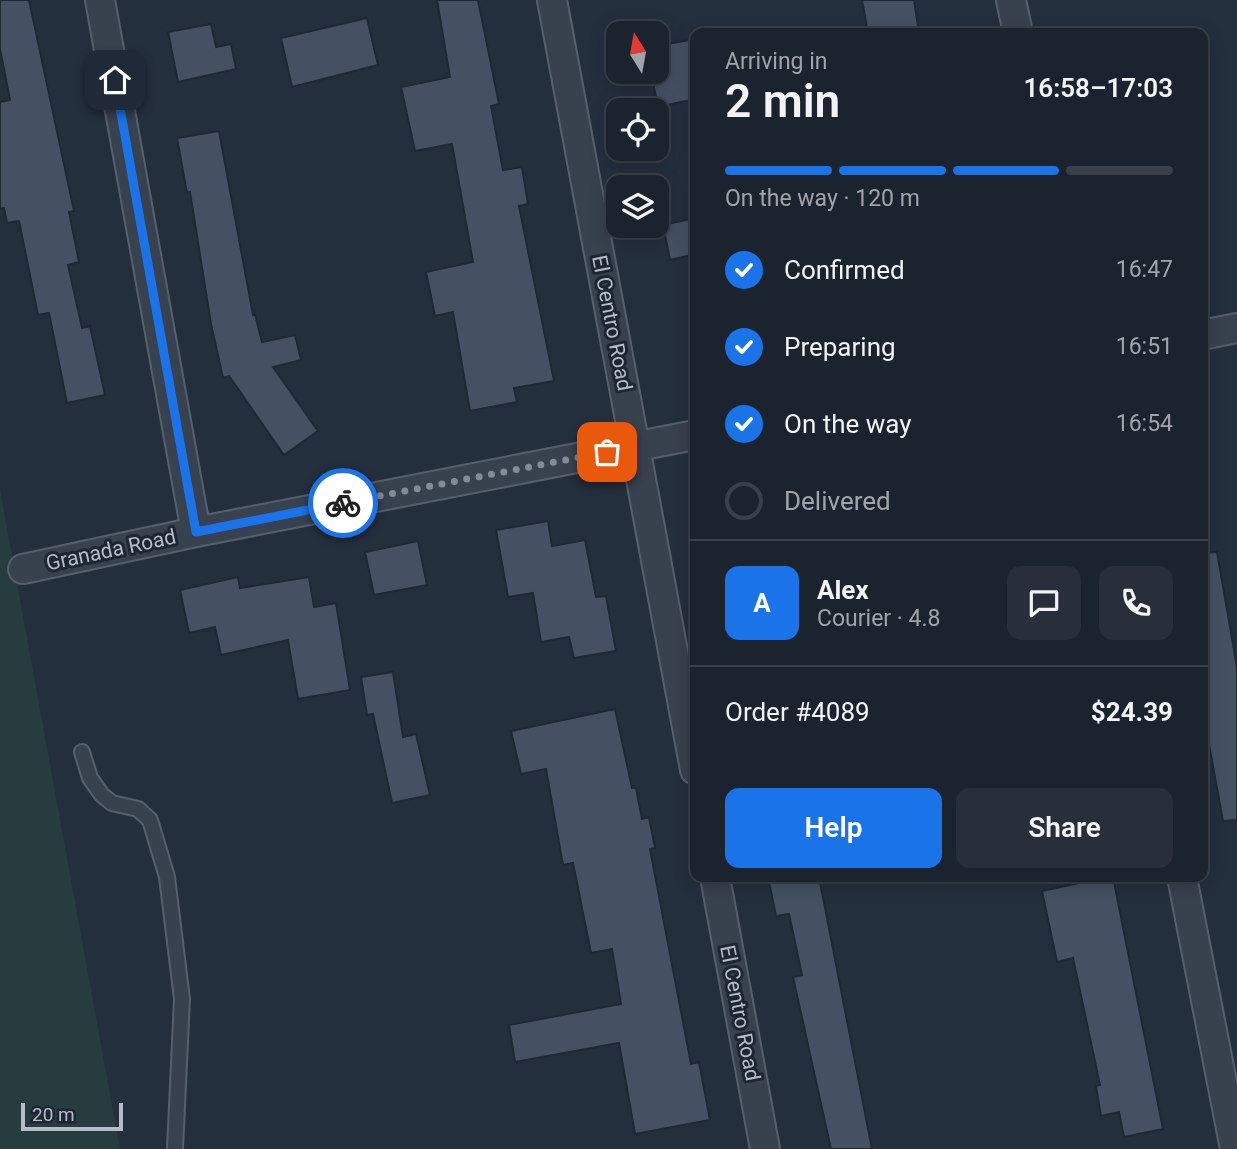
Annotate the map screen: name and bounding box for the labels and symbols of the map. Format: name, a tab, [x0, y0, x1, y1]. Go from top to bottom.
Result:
north arrow	[606, 21, 668, 84]
pin	[85, 50, 145, 110]
street label: El Centro Road	[587, 253, 637, 393]
pin	[577, 422, 637, 482]
courier	[308, 468, 378, 538]
street label: Granada Road	[44, 525, 178, 575]
street label: El Centro Road	[715, 943, 765, 1083]
scale bar	[21, 1100, 122, 1132]

